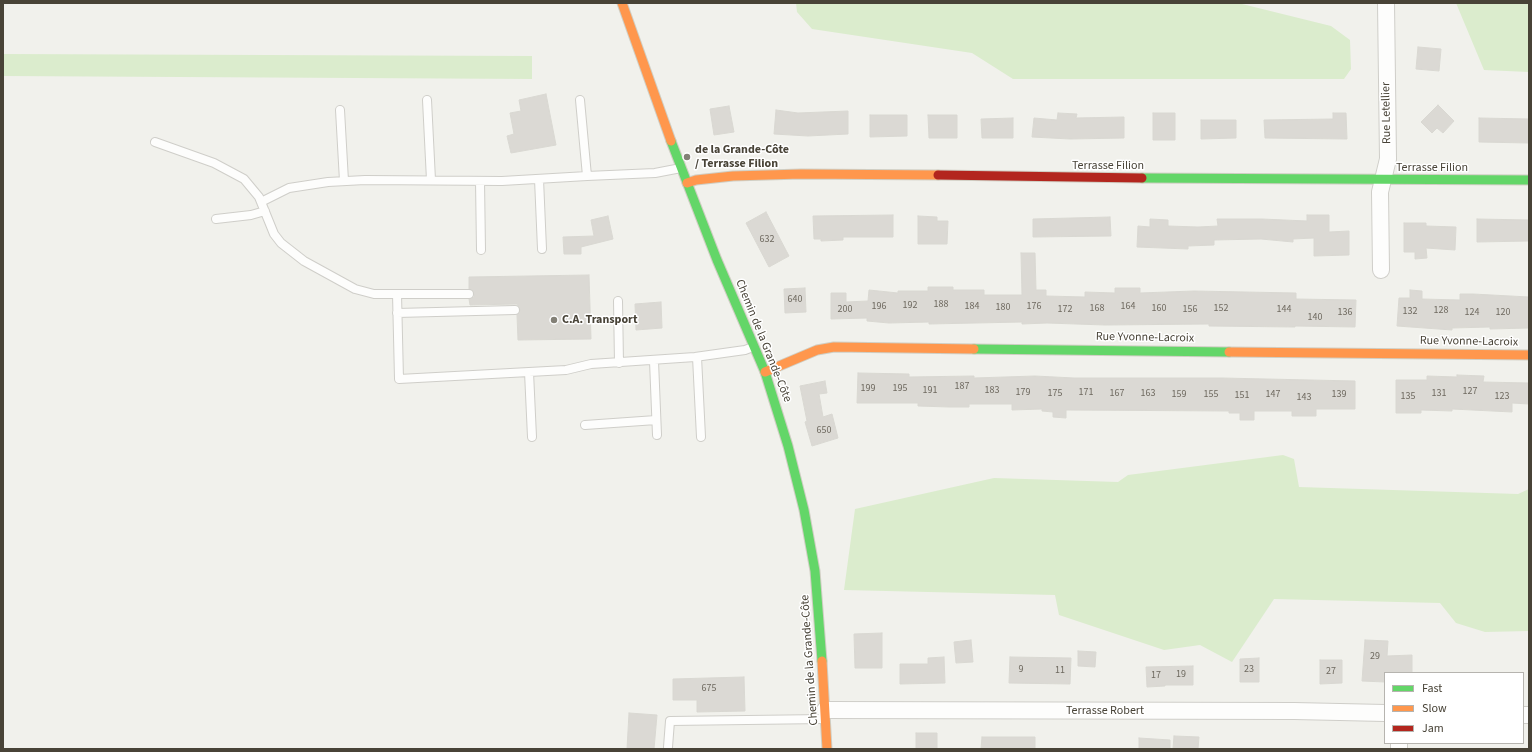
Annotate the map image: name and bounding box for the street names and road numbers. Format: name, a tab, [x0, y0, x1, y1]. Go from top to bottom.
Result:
street label: Rue Letellier	[1379, 82, 1395, 144]
street label: Terrasse Filion	[1072, 159, 1144, 173]
street label: Terrasse Filion	[1396, 161, 1468, 175]
street label: Chemin de la Grande-Côte	[732, 278, 794, 404]
street label: Rue Yvonne-Lacroix	[1096, 330, 1194, 346]
street label: Rue Yvonne-Lacroix	[1420, 334, 1518, 350]
street label: Chemin de la Grande-Côte	[798, 594, 822, 726]
street label: Terrasse Robert	[1066, 704, 1144, 718]

